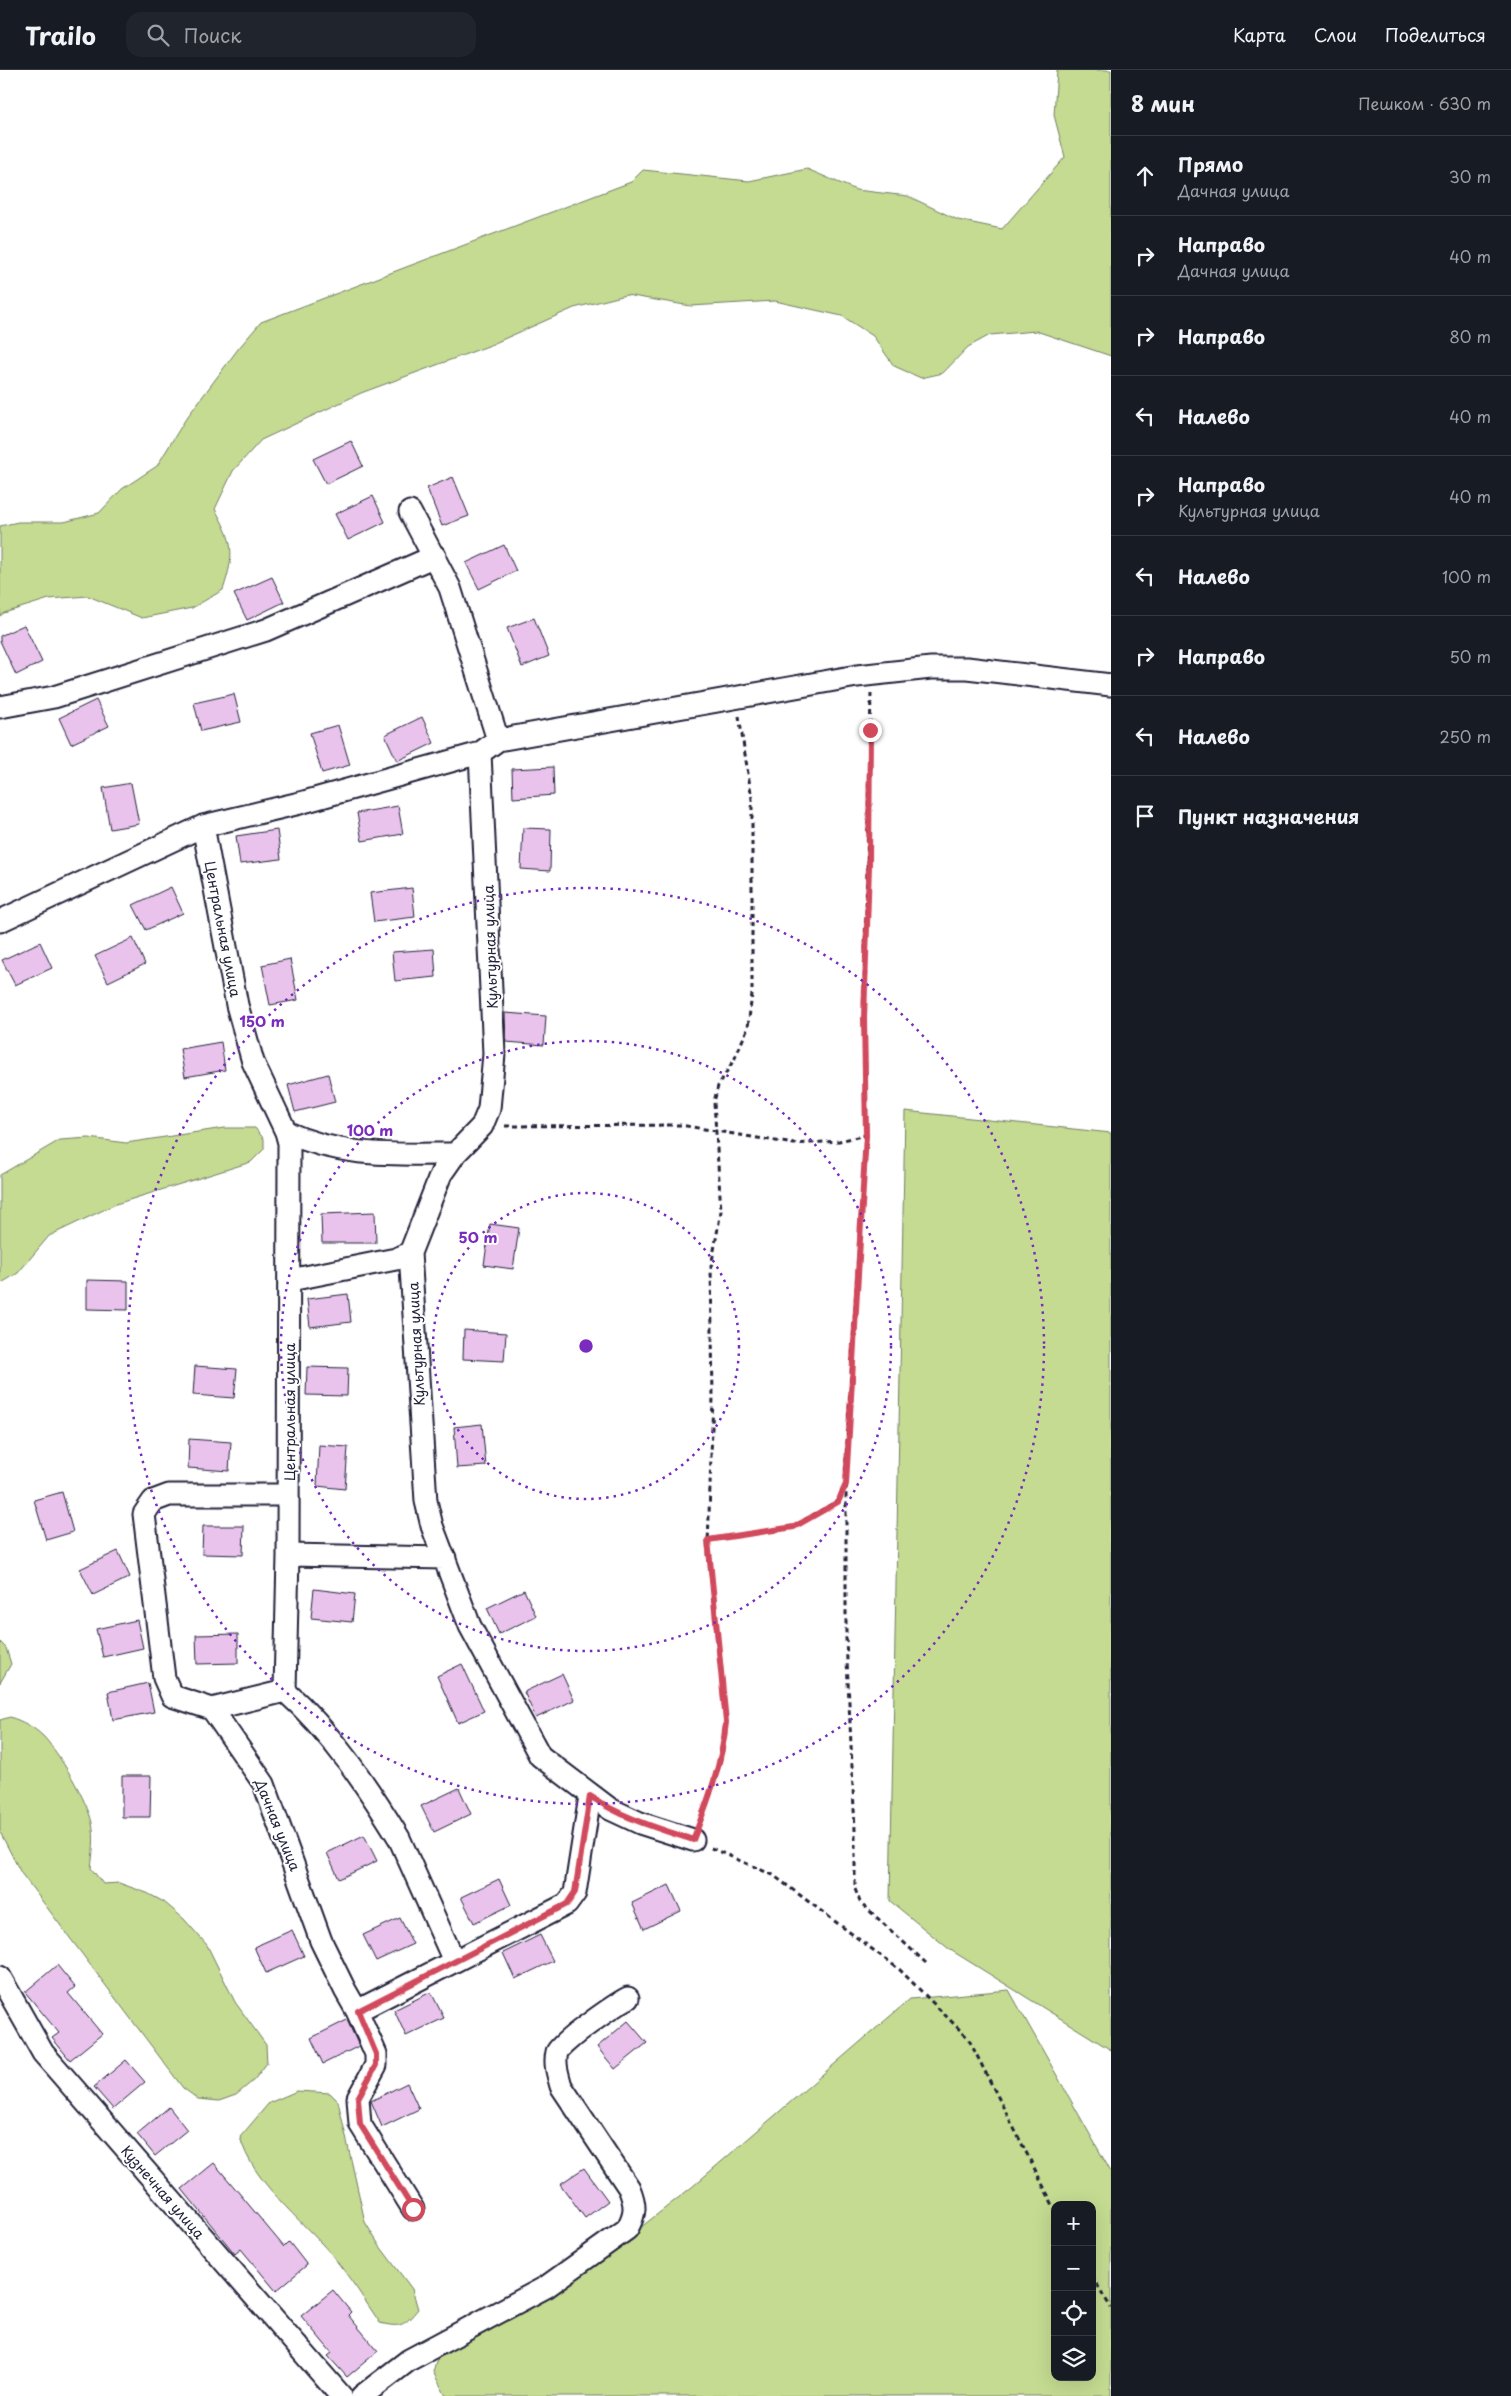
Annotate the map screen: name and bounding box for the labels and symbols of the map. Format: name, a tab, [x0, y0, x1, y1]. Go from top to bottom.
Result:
route end	[859, 719, 882, 742]
street label: Центральная улица	[200, 859, 247, 999]
street label: Культурная улица	[477, 884, 503, 1009]
text: 150 m	[239, 1009, 285, 1032]
text: 100 m	[347, 1118, 393, 1141]
text: 50 m	[459, 1225, 497, 1248]
street label: Культурная улица	[402, 1281, 430, 1407]
centre of rings	[577, 1337, 595, 1355]
street label: Центральная улица	[279, 1343, 300, 1481]
street label: Дачная улица	[250, 1775, 306, 1874]
street label: Кузнечная улица	[116, 2141, 210, 2243]
route start	[402, 2198, 425, 2221]

